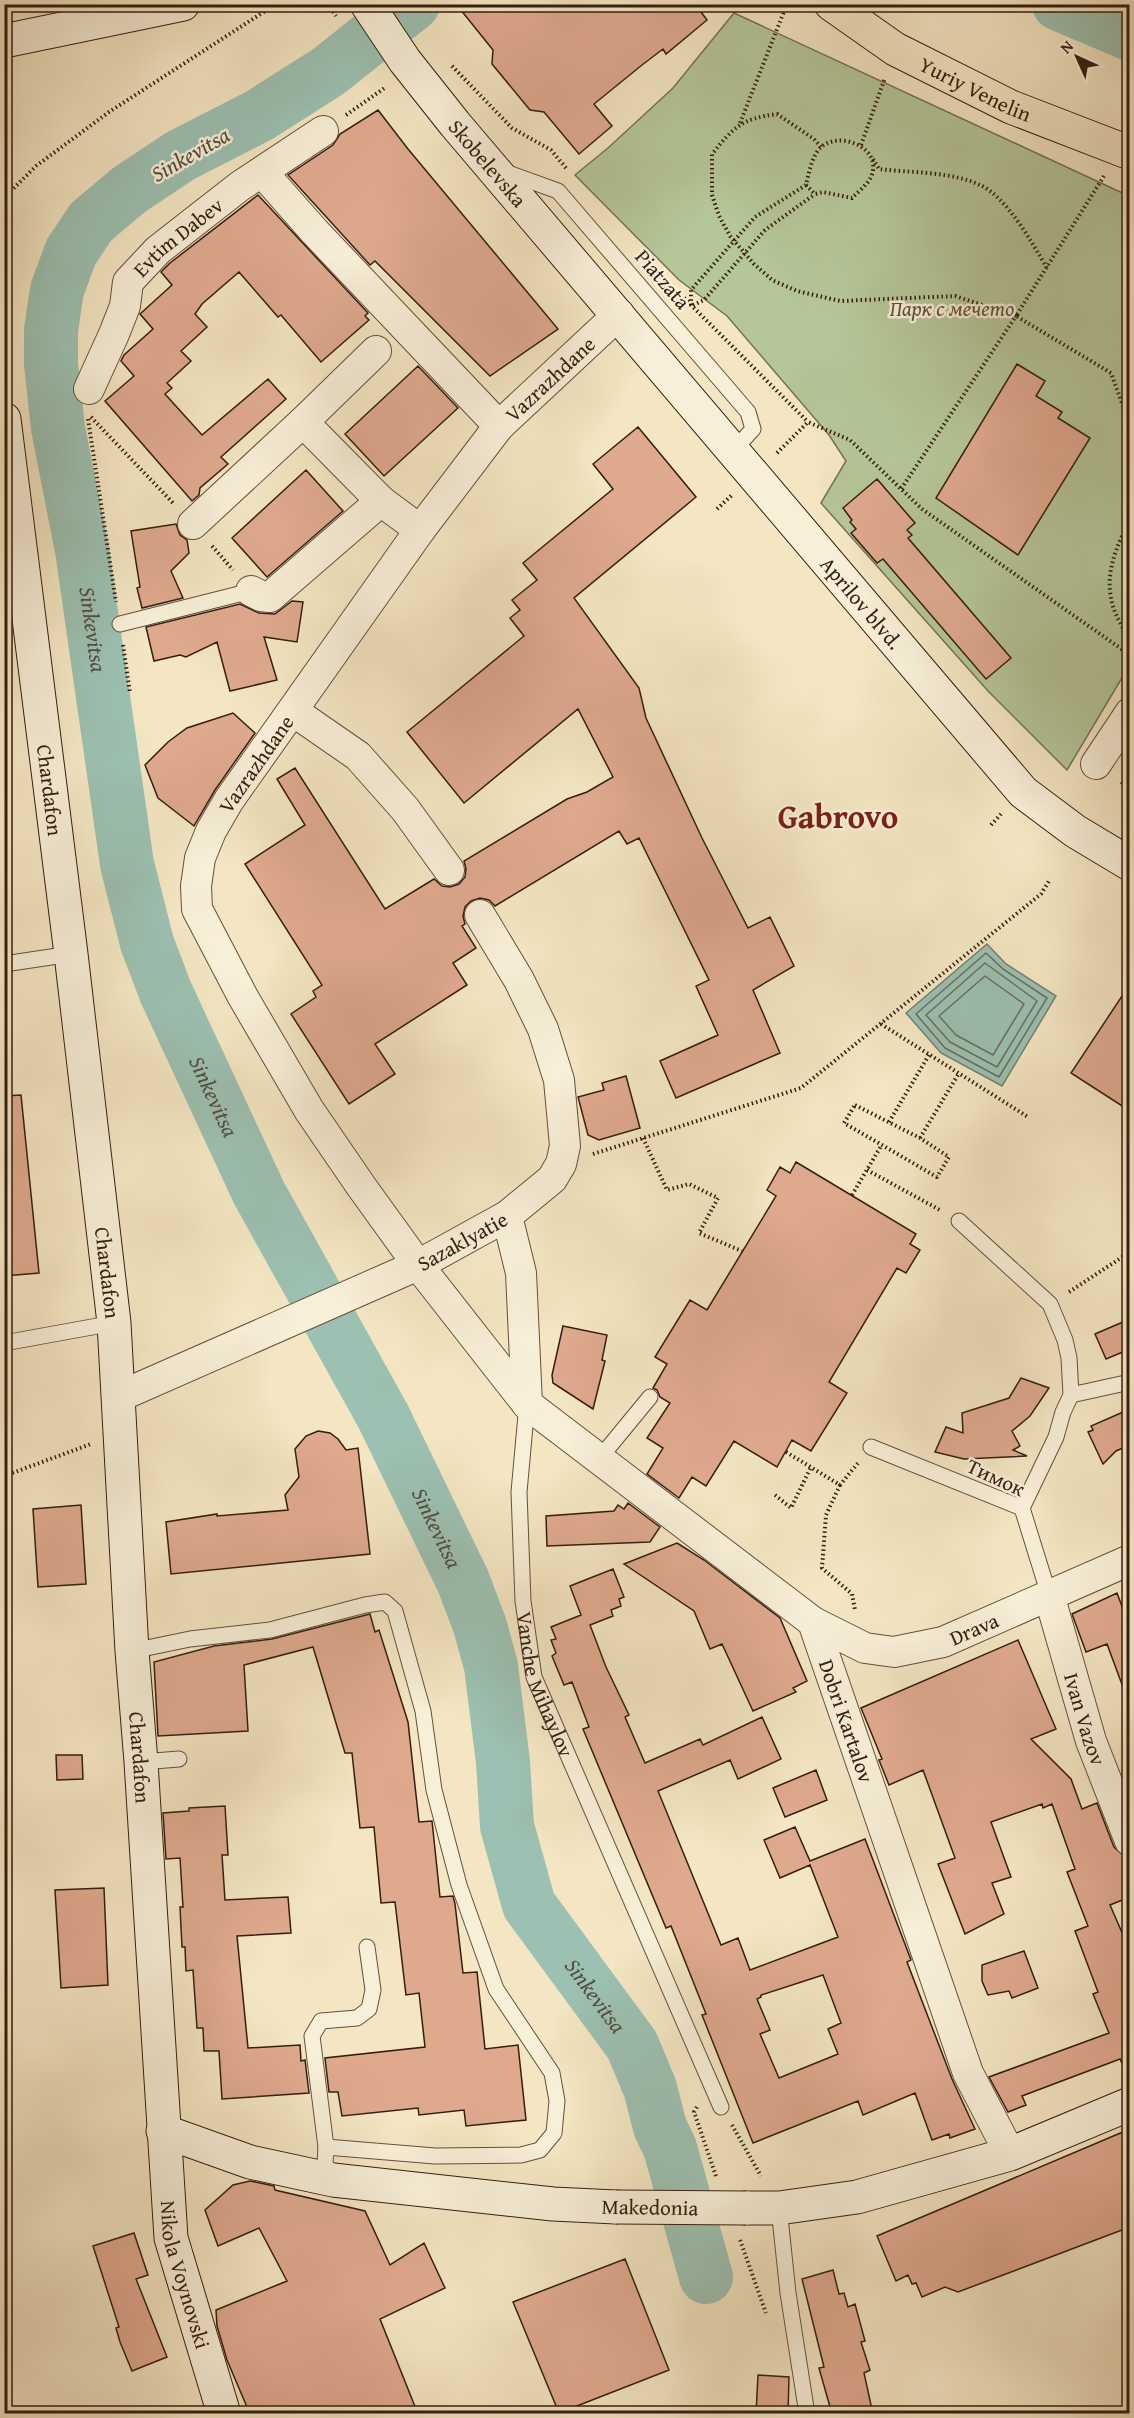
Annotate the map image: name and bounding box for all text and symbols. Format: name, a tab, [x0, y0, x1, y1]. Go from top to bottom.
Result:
north arrow	[1047, 27, 1107, 87]
text: N	[1054, 34, 1079, 59]
street label: Yuriy Venelin	[914, 48, 1036, 129]
street label: Skobelevska	[442, 112, 535, 214]
water label: Sinkevitsa	[145, 119, 235, 189]
street label: Evtim Dabev	[125, 189, 230, 284]
street label: Piatzata	[628, 242, 698, 316]
park label: Парк с мечето	[890, 293, 1014, 324]
street label: Vazrazhdane	[498, 329, 602, 429]
street label: Aprilov blvd.	[813, 549, 910, 656]
water label: Sinkevitsa	[71, 584, 115, 674]
street label: Vazrazhdane	[211, 708, 301, 819]
street label: Chardafon	[29, 743, 72, 838]
district label: Gabrovo	[778, 792, 898, 840]
water label: Sinkevitsa	[181, 1050, 247, 1142]
street label: Sazaklyatie	[411, 1203, 513, 1278]
street label: Chardafon	[87, 1225, 129, 1320]
street label: Тимок	[962, 1450, 1030, 1504]
water label: Sinkevitsa	[404, 1482, 470, 1574]
street label: Drava	[944, 1604, 1003, 1653]
street label: Vanche Mihaylov	[509, 1609, 583, 1762]
street label: Dobri Kartalov	[811, 1655, 883, 1787]
street label: Ivan Vazov	[1057, 1669, 1115, 1770]
street label: Chardafon	[121, 1710, 159, 1805]
water label: Sinkevitsa	[557, 1951, 634, 2040]
street label: Makedonia	[601, 2191, 699, 2223]
street label: Nikola Voynovski	[153, 2199, 219, 2352]

